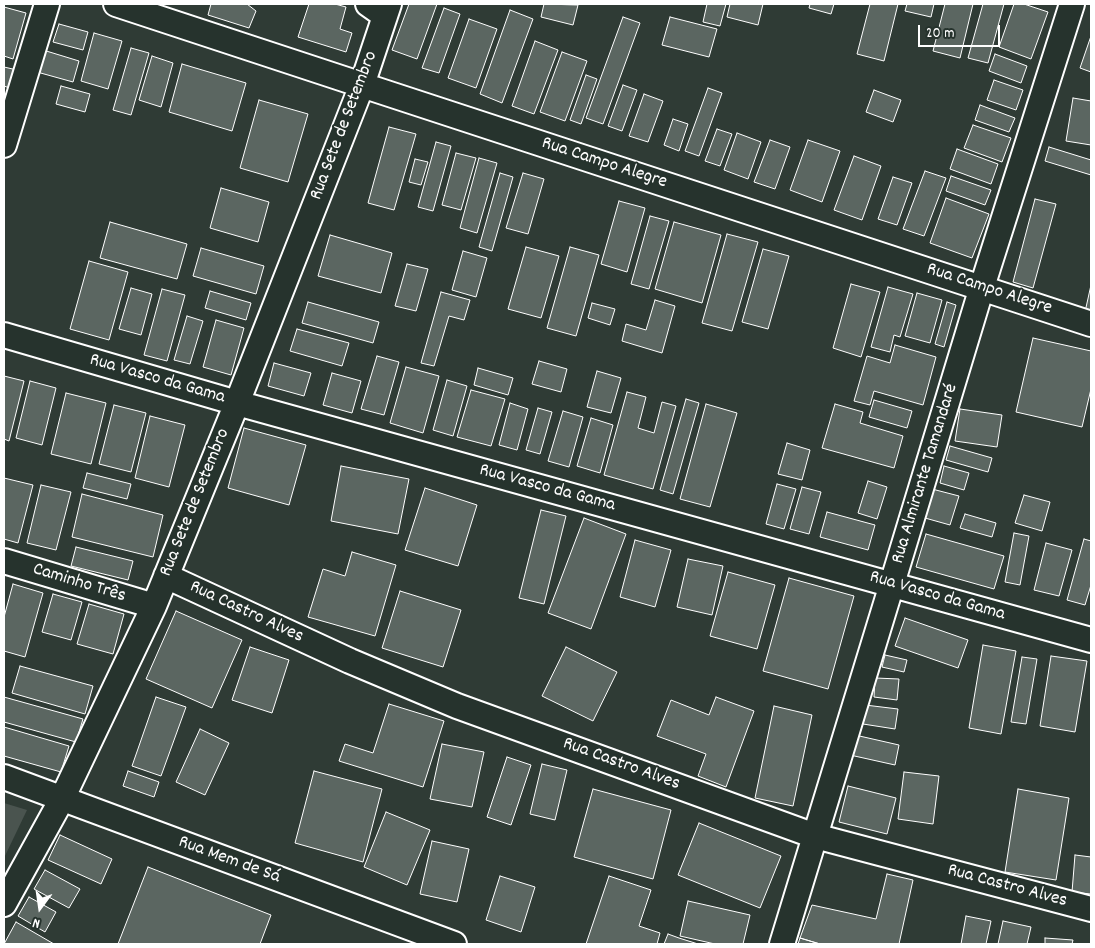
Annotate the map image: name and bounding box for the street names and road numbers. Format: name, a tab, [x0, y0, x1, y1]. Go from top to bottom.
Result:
street label: Rua Sete de Setembro	[306, 48, 384, 204]
street label: Rua Campo Alegre	[538, 133, 670, 195]
street label: Rua Campo Alegre	[923, 259, 1055, 321]
street label: Rua Vasco da Gama	[87, 350, 227, 410]
street label: Rua Almirante Tamandaré	[888, 381, 964, 567]
street label: Rua Sete de Setembro	[156, 426, 236, 580]
street label: Rua Vasco da Gama	[477, 460, 617, 518]
street label: Caminho Três	[30, 559, 128, 609]
street label: Rua Vasco da Gama	[867, 567, 1007, 627]
street label: Rua Castro Alves	[185, 577, 307, 649]
street label: Rua Castro Alves	[559, 733, 683, 797]
street label: Rua Mem de Sá	[175, 832, 283, 890]
street label: Rua Castro Alves	[945, 860, 1069, 914]

